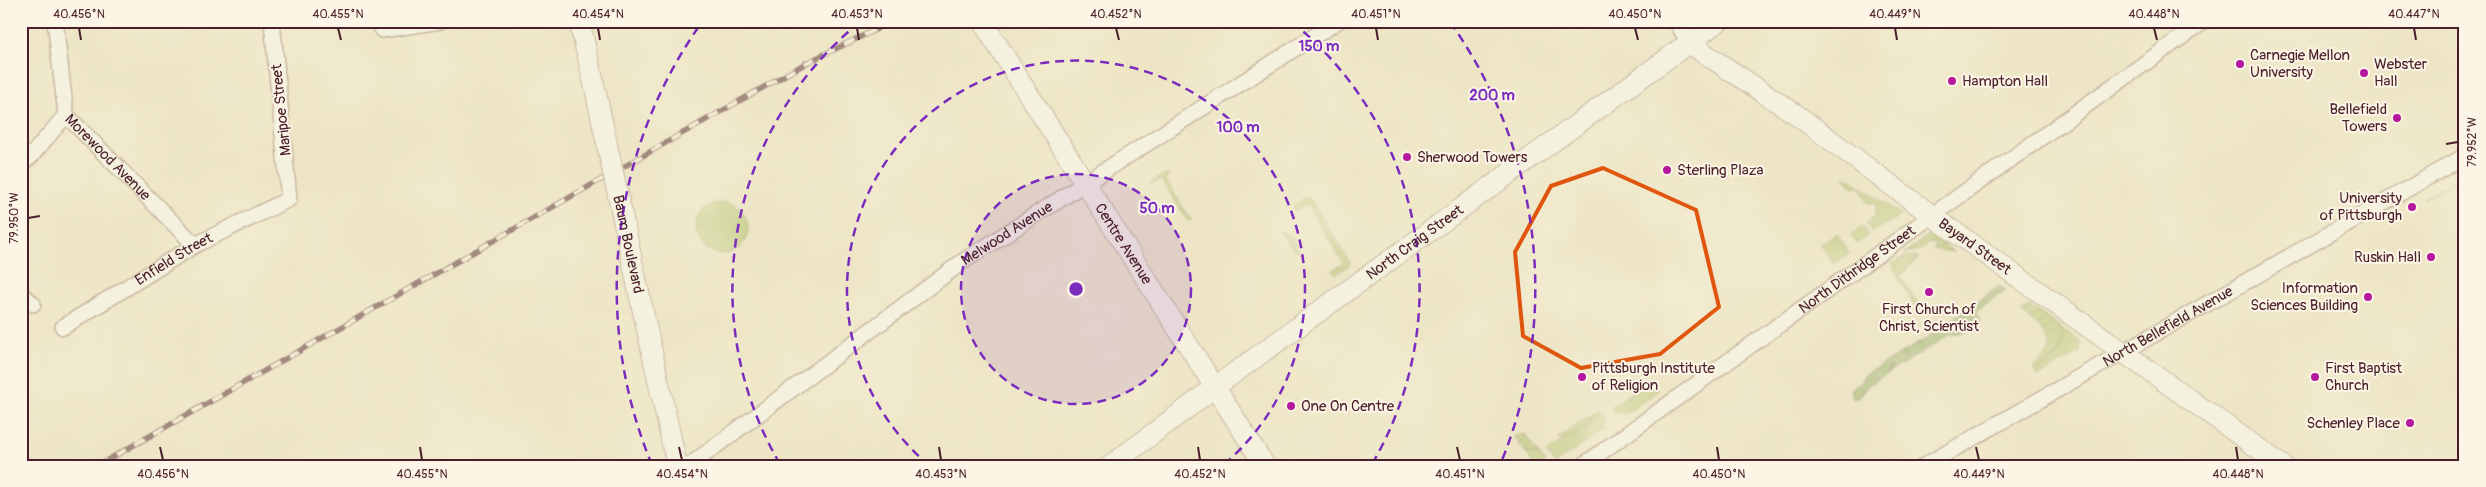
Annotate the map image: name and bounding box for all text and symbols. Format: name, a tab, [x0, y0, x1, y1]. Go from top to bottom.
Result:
text: 40.456°N	[53, 7, 105, 22]
text: 40.455°N	[312, 7, 364, 22]
text: 40.454°N	[572, 7, 624, 22]
text: 40.453°N	[831, 7, 883, 22]
text: 40.452°N	[1090, 7, 1142, 22]
text: 40.451°N	[1351, 7, 1401, 22]
text: 40.450°N	[1609, 7, 1661, 22]
text: 40.449°N	[1869, 7, 1921, 22]
text: 40.448°N	[2128, 7, 2180, 22]
text: 40.447°N	[2388, 7, 2440, 22]
text: 150 m	[1299, 37, 1339, 56]
place label: Carnegie Mellon University	[2250, 46, 2350, 82]
place label: Webster Hall	[2374, 55, 2428, 91]
marker: Carnegie Mellon University	[2234, 58, 2246, 70]
street label: Maripoe Street	[267, 62, 296, 157]
marker: Webster Hall	[2358, 67, 2370, 79]
place label: Hampton Hall	[1962, 72, 2048, 91]
marker: Hampton Hall	[1946, 75, 1958, 87]
text: 200 m	[1469, 86, 1515, 105]
place label: Bellefield Towers	[2330, 100, 2387, 136]
street label: Morewood Avenue	[60, 110, 155, 205]
marker: Bellefield Towers	[2391, 112, 2403, 124]
text: 79.952°W	[2465, 117, 2480, 167]
text: 100 m	[1217, 118, 1259, 137]
place label: Sherwood Towers	[1417, 148, 1528, 167]
marker: Sherwood Towers	[1401, 151, 1413, 163]
place label: Sterling Plaza	[1677, 161, 1764, 180]
marker: Sterling Plaza	[1661, 164, 1673, 176]
place label: University of Pittsburgh	[2320, 189, 2403, 225]
text: 79.950°W	[7, 192, 22, 244]
street label: Baum Boulevard	[608, 193, 648, 295]
street label: Melwood Avenue	[958, 197, 1057, 270]
text: 50 m	[1140, 199, 1174, 218]
street label: Centre Avenue	[1090, 200, 1156, 289]
street label: North Craig Street	[1362, 200, 1468, 284]
marker: University of Pittsburgh	[2406, 201, 2418, 213]
street label: Bayard Street	[1934, 214, 2016, 280]
street label: North Dithridge Street	[1795, 221, 1920, 318]
street label: Enfield Street	[132, 228, 217, 290]
place label: Ruskin Hall	[2354, 248, 2421, 267]
marker: Ruskin Hall	[2425, 251, 2437, 263]
place label: Information Sciences Building	[2250, 279, 2358, 315]
centre of rings	[1067, 280, 1085, 298]
street label: North Bellefield Avenue	[2100, 282, 2237, 371]
marker: First Church of Christ, Scientist	[1923, 286, 1935, 298]
marker: Information Sciences Building	[2362, 291, 2374, 303]
place label: First Church of Christ, Scientist	[1879, 300, 1980, 336]
place label: Pittsburgh Institute of Religion	[1592, 359, 1715, 395]
place label: First Baptist Church	[2325, 359, 2403, 395]
marker: Pittsburgh Institute of Religion	[1576, 371, 1588, 383]
marker: First Baptist Church	[2309, 371, 2321, 383]
place label: One On Centre	[1301, 397, 1395, 416]
marker: One On Centre	[1285, 400, 1297, 412]
place label: Schenley Place	[2307, 414, 2401, 433]
marker: Schenley Place	[2404, 417, 2416, 429]
text: 40.456°N	[137, 467, 189, 482]
text: 40.455°N	[396, 467, 448, 482]
text: 40.454°N	[656, 467, 708, 482]
text: 40.453°N	[915, 467, 967, 482]
text: 40.452°N	[1174, 467, 1226, 482]
text: 40.451°N	[1435, 467, 1485, 482]
text: 40.450°N	[1693, 467, 1745, 482]
text: 40.449°N	[1953, 467, 2005, 482]
text: 40.448°N	[2212, 467, 2264, 482]

